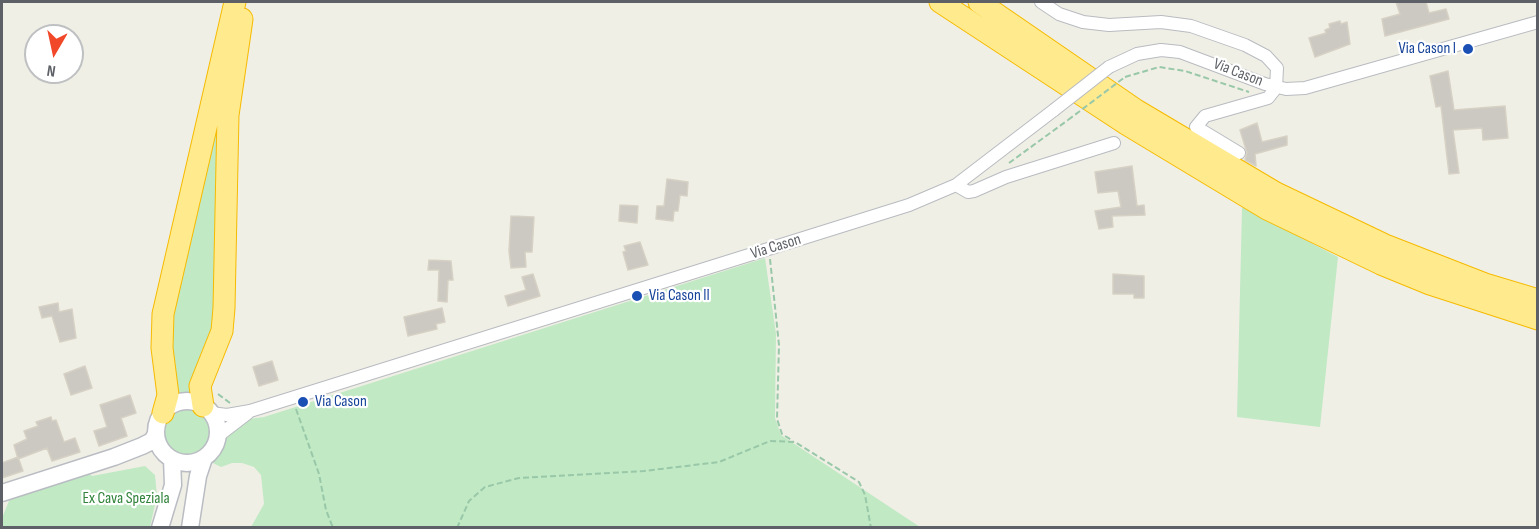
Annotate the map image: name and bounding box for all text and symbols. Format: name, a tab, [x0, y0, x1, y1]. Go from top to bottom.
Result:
north arrow	[24, 24, 84, 84]
place label: Via Cason I	[1398, 39, 1456, 59]
marker: Via Cason I	[1461, 42, 1475, 56]
street label: Via Cason	[1210, 55, 1266, 91]
text: N	[46, 60, 57, 80]
street label: Via Cason	[748, 230, 804, 264]
place label: Via Cason II	[649, 286, 710, 306]
marker: Via Cason II	[630, 289, 644, 303]
place label: Via Cason	[315, 392, 367, 412]
marker: Via Cason	[296, 395, 310, 409]
park label: Ex Cava Speziala	[82, 489, 170, 509]

